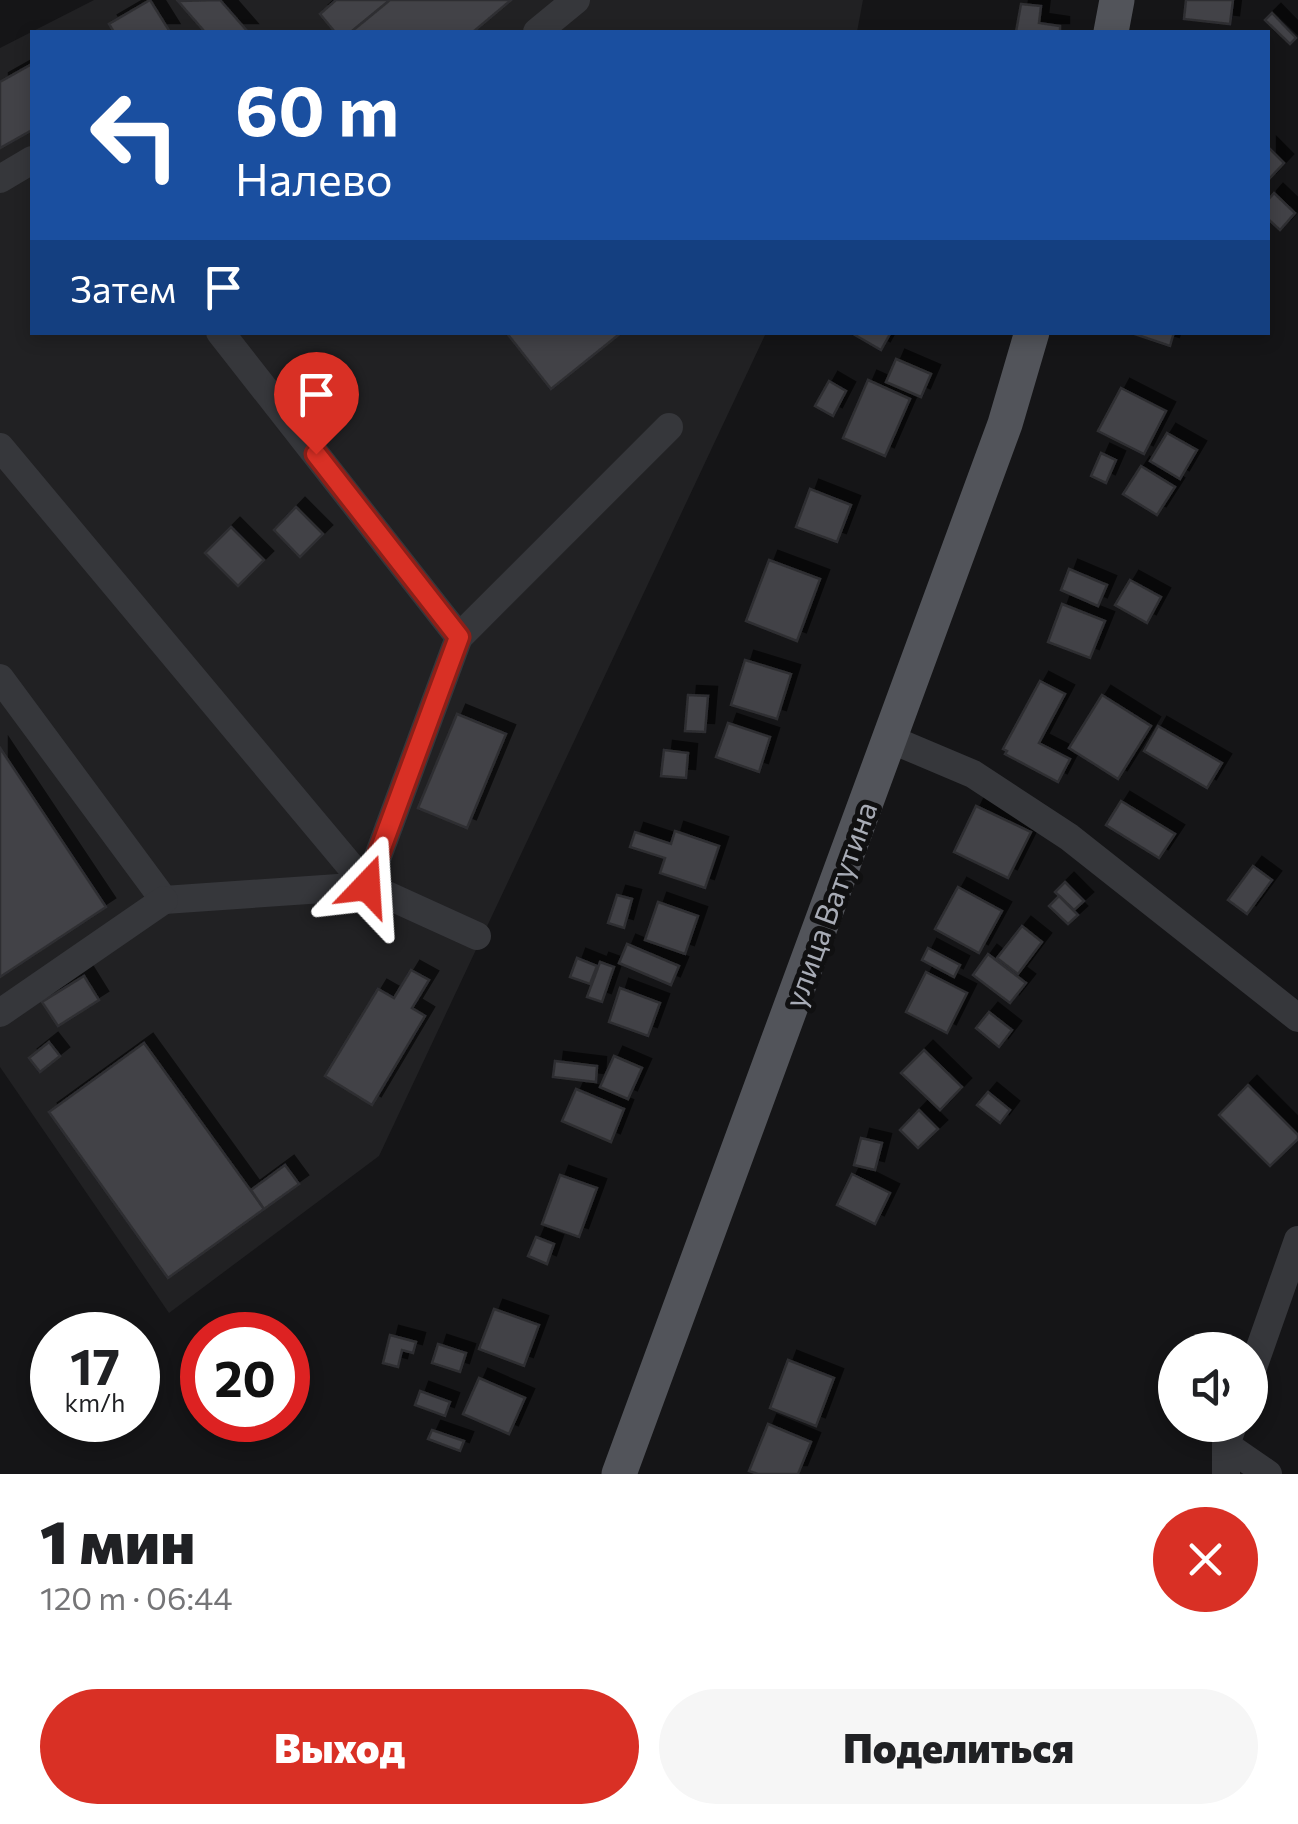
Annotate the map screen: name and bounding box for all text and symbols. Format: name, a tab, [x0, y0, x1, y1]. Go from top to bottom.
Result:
text: 60 m	[235, 65, 399, 150]
icon: left	[70, 70, 200, 200]
text: Налево	[235, 150, 393, 205]
icon: arrive	[196, 260, 251, 315]
text: Затем	[70, 264, 176, 311]
pin	[274, 352, 359, 455]
icon: arrive	[289, 367, 344, 422]
street label: улица Ватутина	[775, 796, 883, 1012]
position arrow	[315, 834, 419, 938]
speed limit sign: 20	[180, 1312, 310, 1442]
map controls	[1158, 1332, 1268, 1442]
button: sound	[1158, 1332, 1268, 1442]
text: 17	[70, 1334, 120, 1395]
text: km/h	[65, 1387, 125, 1417]
text: 1 мин	[40, 1503, 195, 1576]
button: close	[1153, 1507, 1258, 1612]
text: 120 m · 06:44	[40, 1577, 232, 1617]
button: Выход	[40, 1689, 639, 1804]
button: Поделиться	[659, 1689, 1258, 1804]

